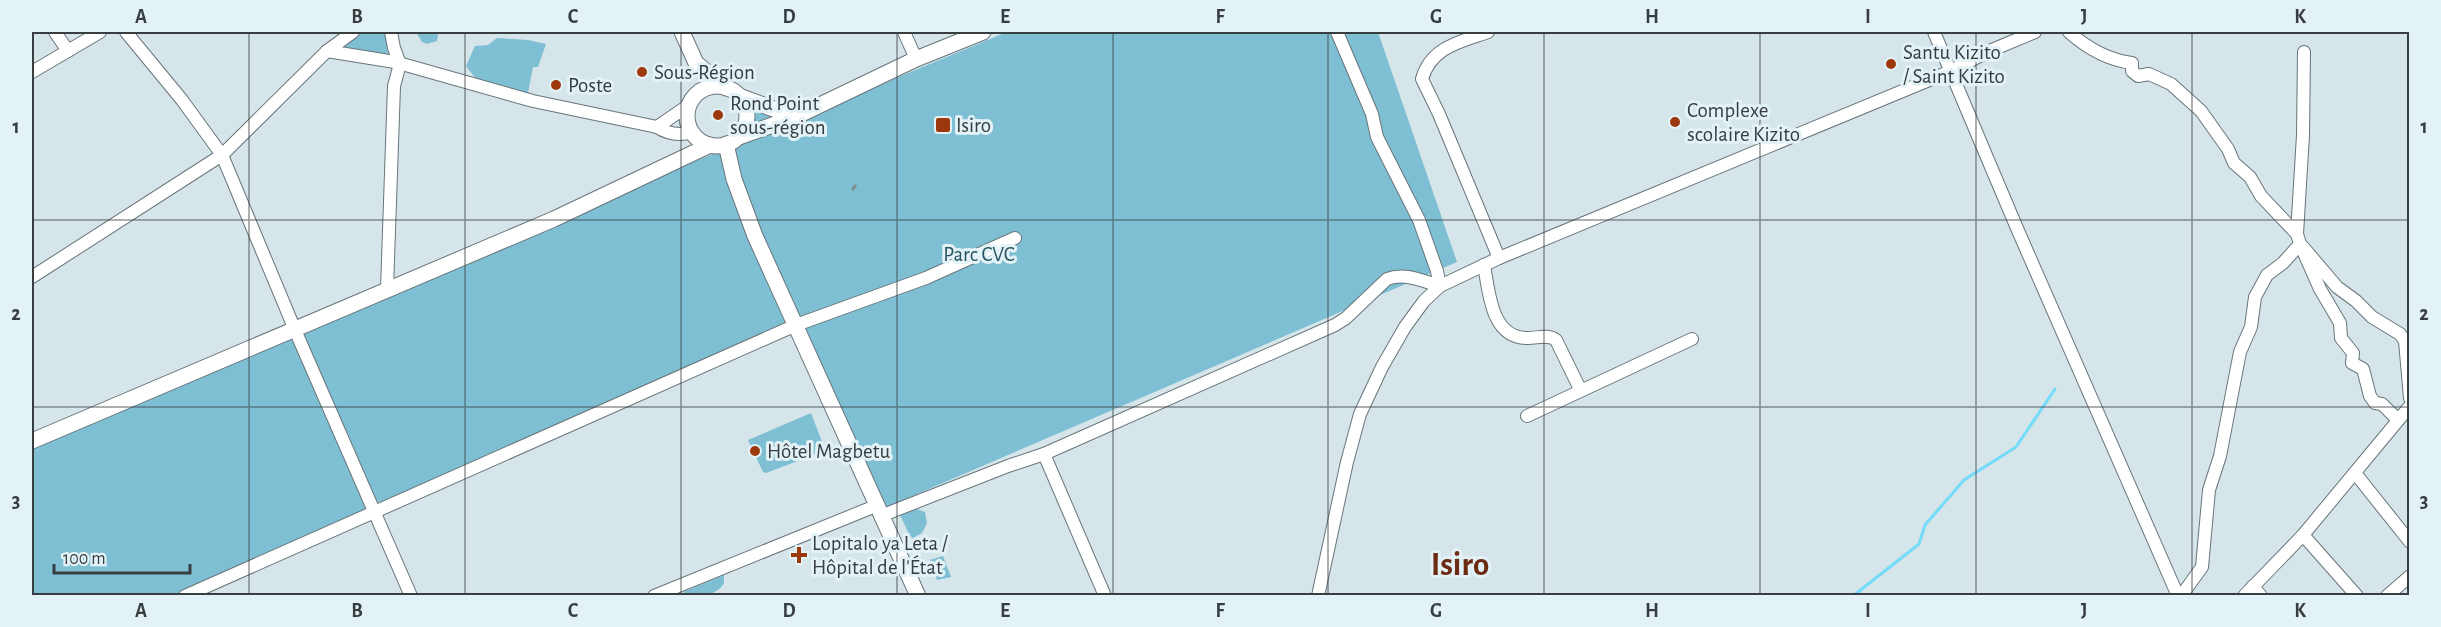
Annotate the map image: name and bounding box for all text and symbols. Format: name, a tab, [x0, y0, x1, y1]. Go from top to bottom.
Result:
text: A	[135, 7, 147, 27]
text: B	[351, 7, 363, 27]
text: C	[568, 7, 579, 27]
text: D	[782, 7, 796, 27]
text: E	[1000, 7, 1010, 27]
text: F	[1215, 7, 1225, 27]
text: G	[1430, 7, 1442, 27]
text: H	[1645, 7, 1659, 27]
text: I	[1865, 7, 1871, 27]
text: J	[2081, 7, 2087, 27]
text: K	[2294, 7, 2306, 27]
place label: Santu Kizito / Saint Kizito	[1903, 42, 2005, 87]
marker: Santu Kizito / Saint Kizito	[1884, 57, 1898, 71]
place label: Sous-Région	[654, 62, 755, 83]
marker: Sous-Région	[635, 65, 649, 79]
place label: Poste	[568, 75, 612, 96]
marker: Poste	[549, 78, 563, 92]
place label: Rond Point sous-région	[730, 93, 826, 138]
place label: Complexe scolaire Kizito	[1687, 100, 1800, 145]
marker: Rond Point sous-région	[711, 108, 725, 122]
place label: Isiro	[956, 115, 991, 136]
marker: Complexe scolaire Kizito	[1668, 115, 1682, 129]
marker: Isiro	[934, 116, 952, 134]
text: 1	[12, 117, 20, 137]
text: 1	[2420, 117, 2428, 137]
park label: Parc CVC	[943, 244, 1015, 265]
text: 2	[11, 304, 21, 324]
text: 2	[2419, 304, 2429, 324]
place label: Hôtel Magbetu	[767, 441, 890, 462]
marker: Hôtel Magbetu	[748, 444, 762, 458]
text: 3	[12, 491, 20, 511]
text: 3	[2420, 491, 2428, 511]
place label: Lopitalo ya Leta / Hôpital de l'État	[812, 533, 949, 578]
scale bar	[54, 537, 190, 575]
marker: Lopitalo ya Leta / Hôpital de l'État	[790, 546, 808, 564]
district label: Isiro	[1431, 549, 1489, 582]
text: 100 m	[63, 550, 106, 568]
text: A	[135, 601, 147, 621]
text: B	[351, 601, 363, 621]
text: C	[568, 601, 579, 621]
text: D	[782, 601, 796, 621]
text: E	[1000, 601, 1010, 621]
text: F	[1215, 601, 1225, 621]
text: G	[1430, 601, 1442, 621]
text: H	[1645, 601, 1659, 621]
text: I	[1865, 601, 1871, 621]
text: J	[2081, 601, 2087, 621]
text: K	[2294, 601, 2306, 621]

